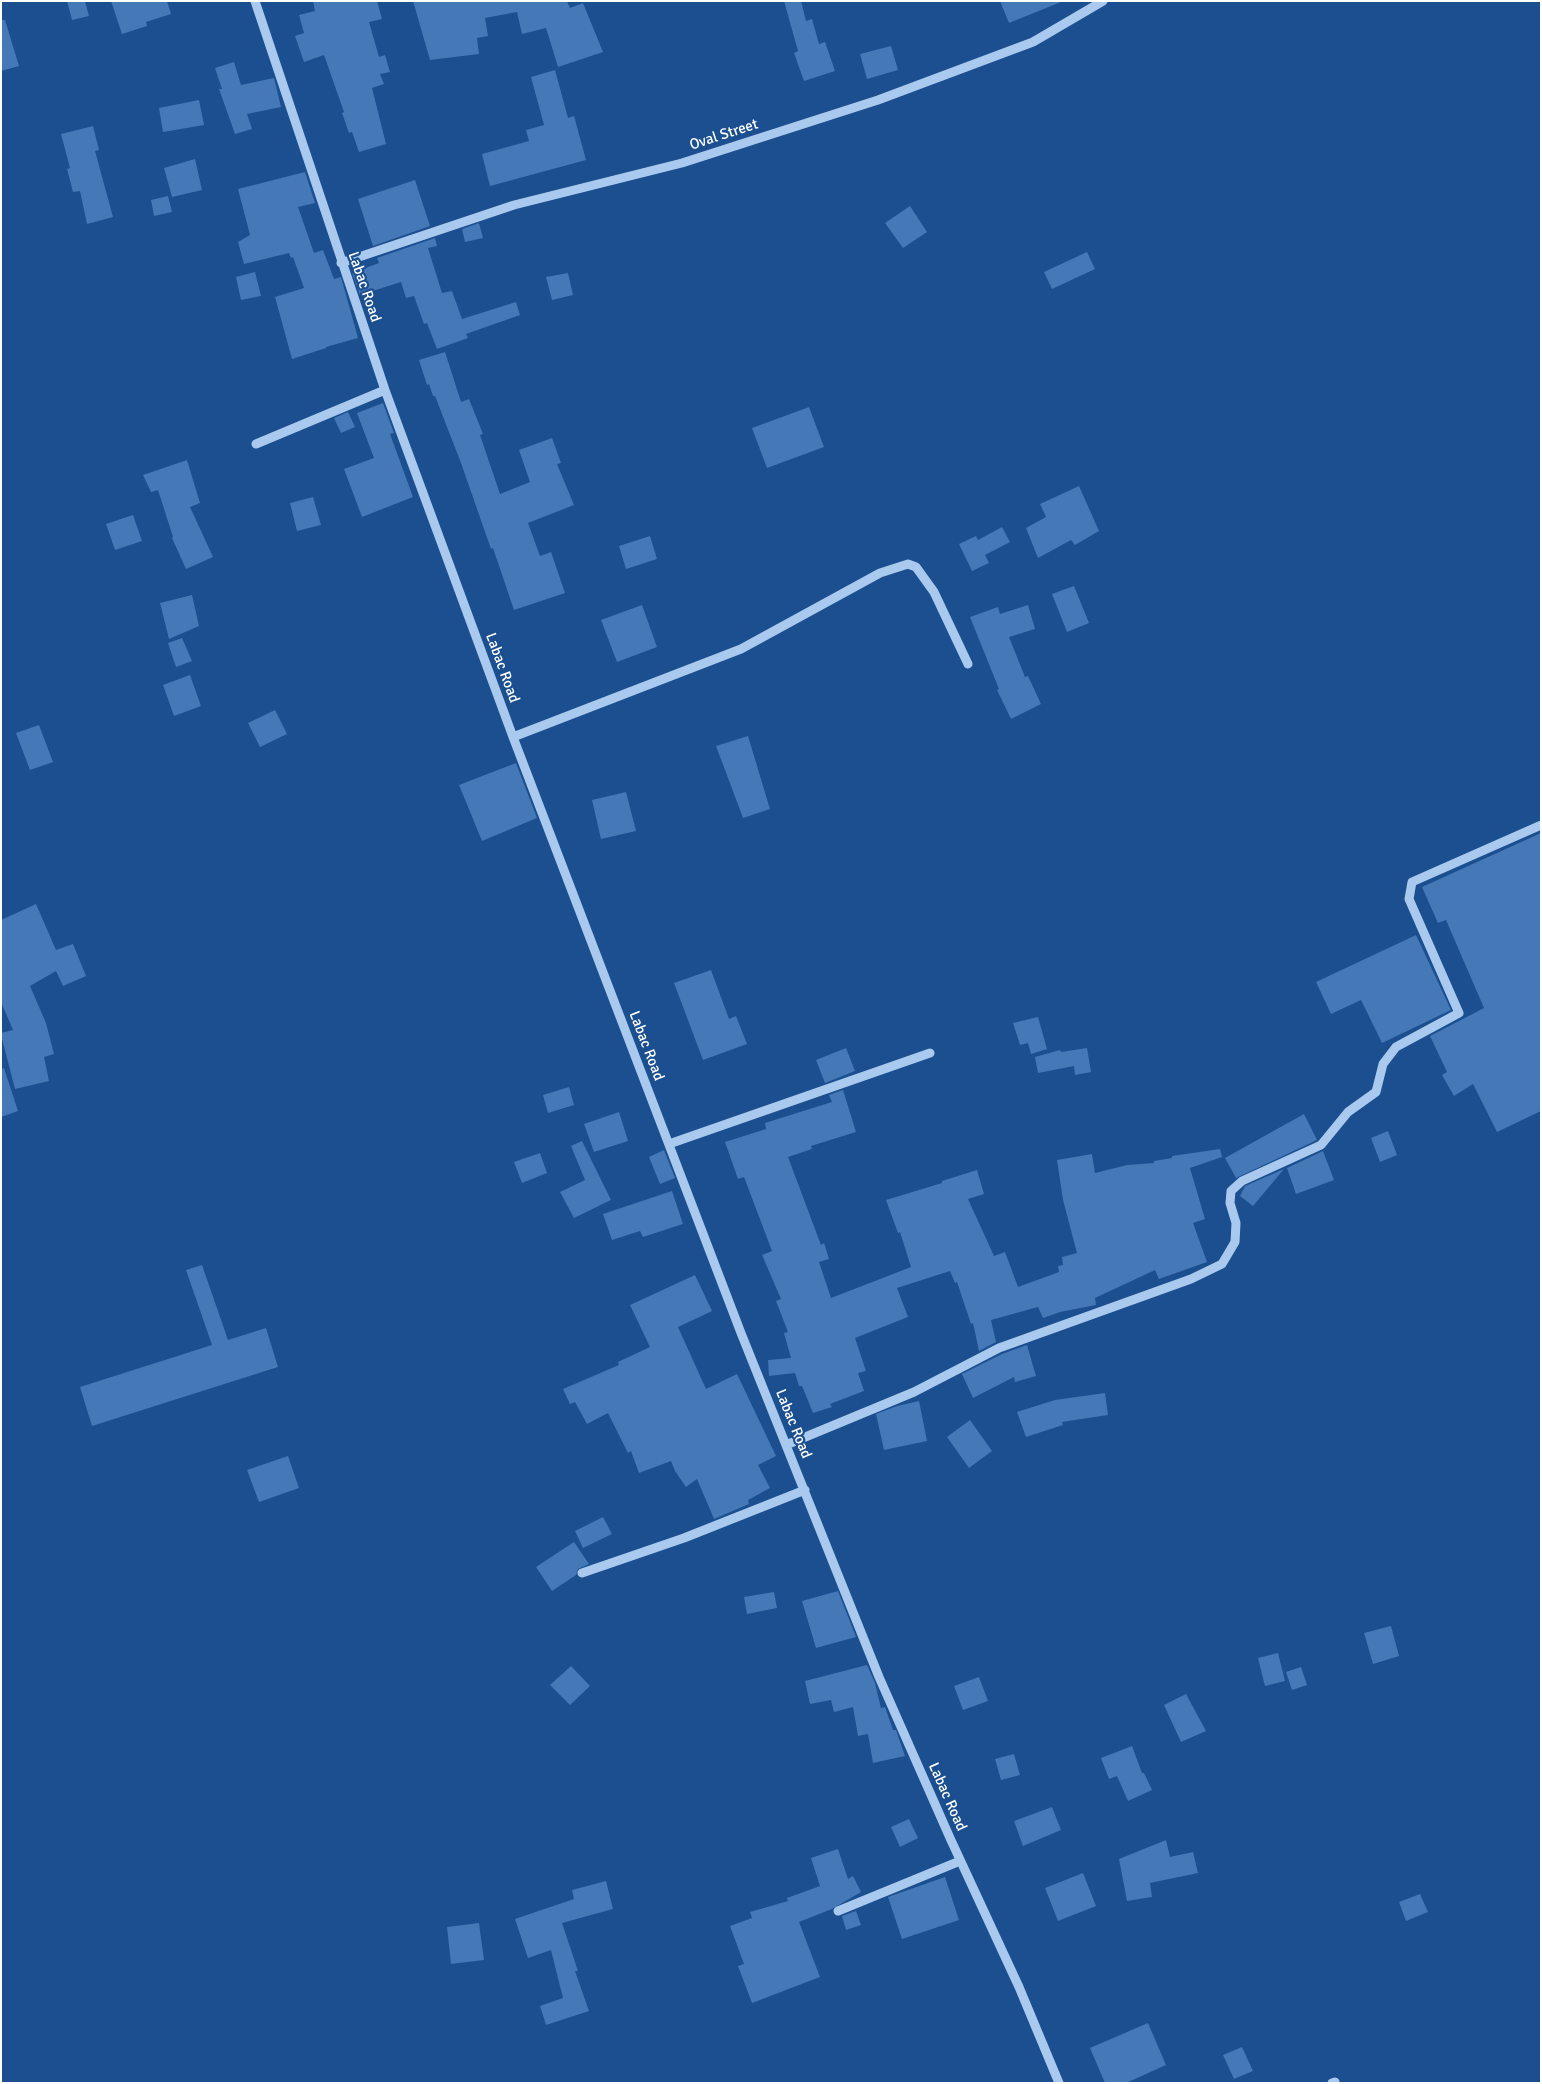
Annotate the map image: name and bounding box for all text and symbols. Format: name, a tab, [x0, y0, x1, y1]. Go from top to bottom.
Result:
street label: Oval Street	[687, 115, 761, 155]
street label: Labac Road	[344, 249, 384, 325]
street label: Labac Road	[481, 631, 523, 705]
street label: Labac Road	[624, 1009, 668, 1083]
street label: Labac Road	[771, 1387, 815, 1461]
street label: Labac Road	[924, 1760, 970, 1834]

